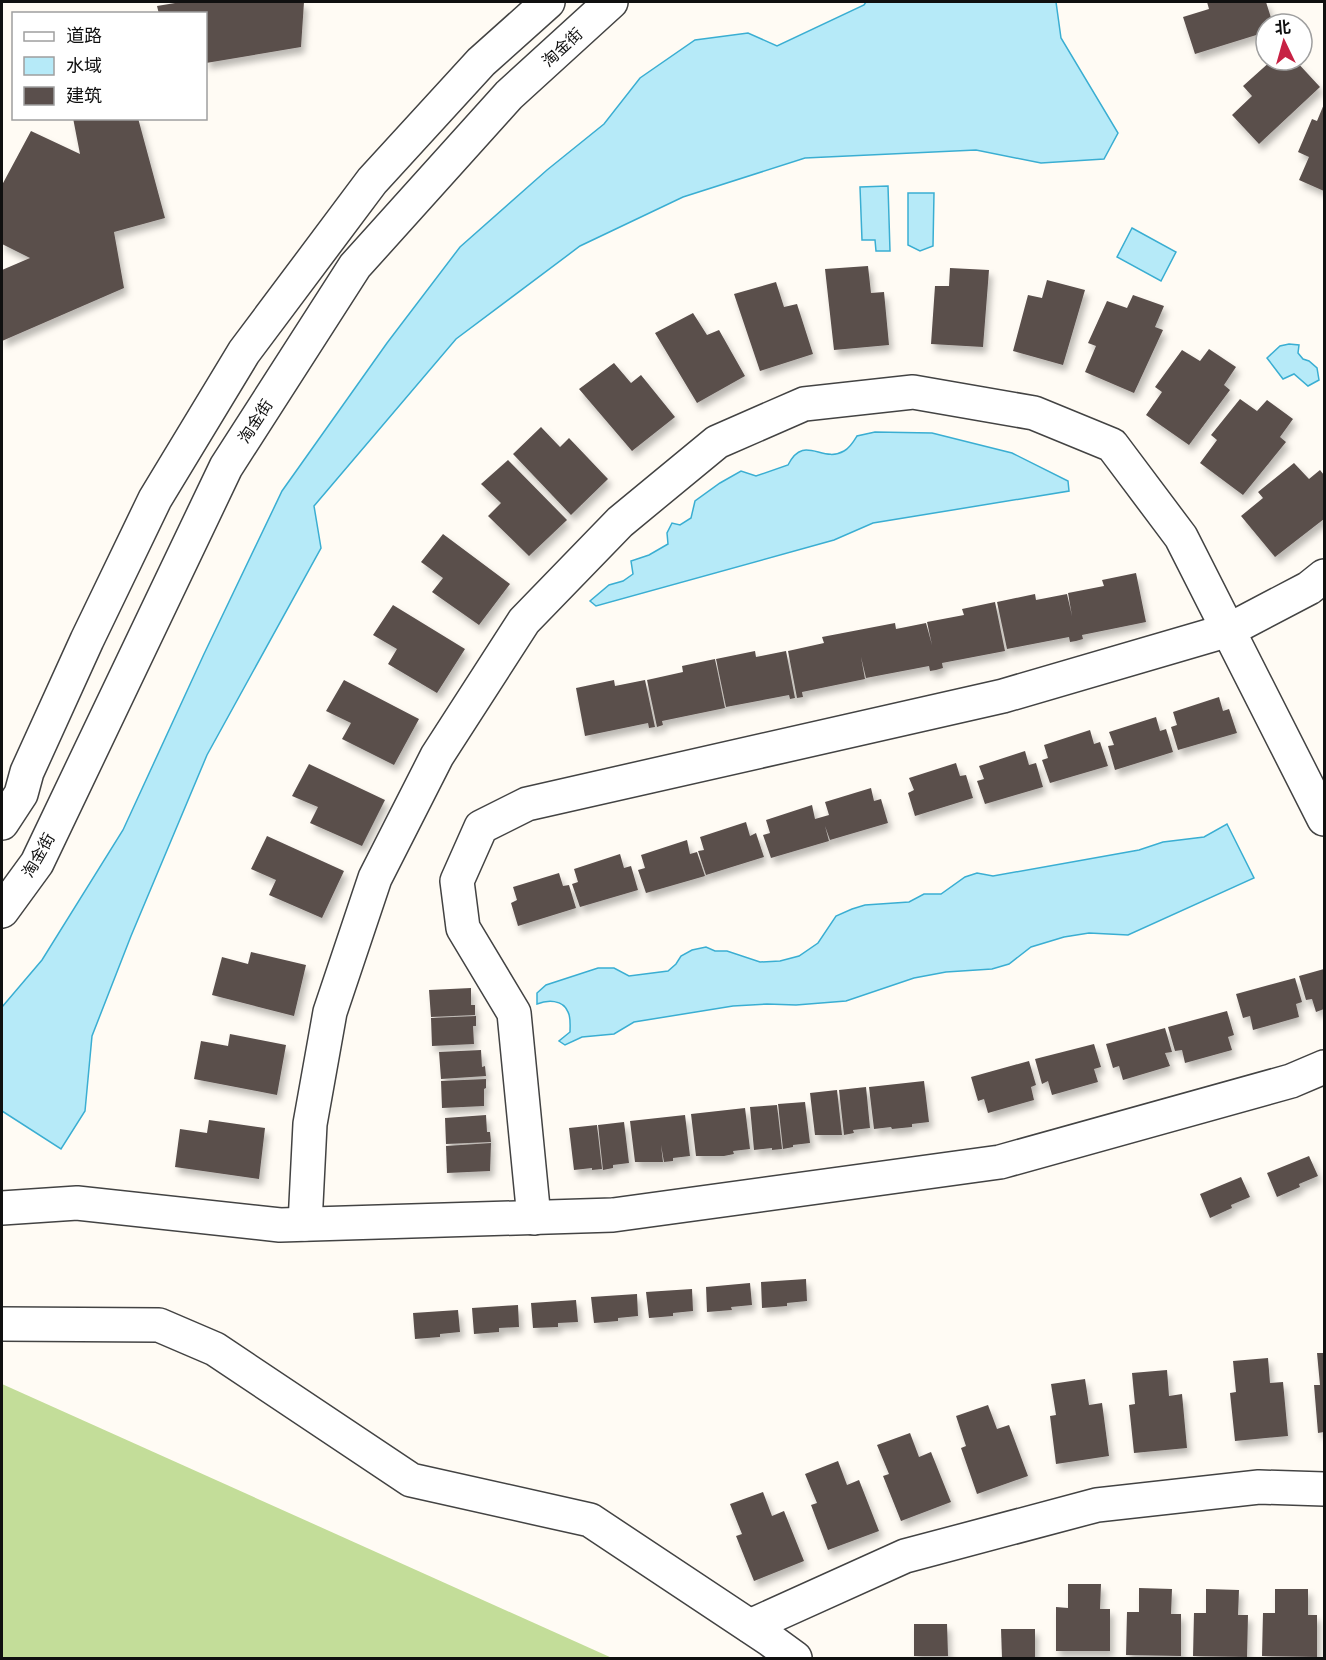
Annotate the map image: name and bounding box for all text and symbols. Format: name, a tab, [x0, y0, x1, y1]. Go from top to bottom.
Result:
legend	[12, 12, 207, 120]
north arrow	[1254, 12, 1314, 72]
text: 北	[1274, 16, 1292, 38]
street label: 淘金街	[538, 23, 586, 71]
text: 道路	[66, 25, 102, 47]
text: 水域	[66, 55, 102, 77]
text: 建筑	[66, 85, 102, 107]
street label: 淘金街	[234, 395, 276, 447]
street label: 淘金街	[17, 829, 59, 881]

